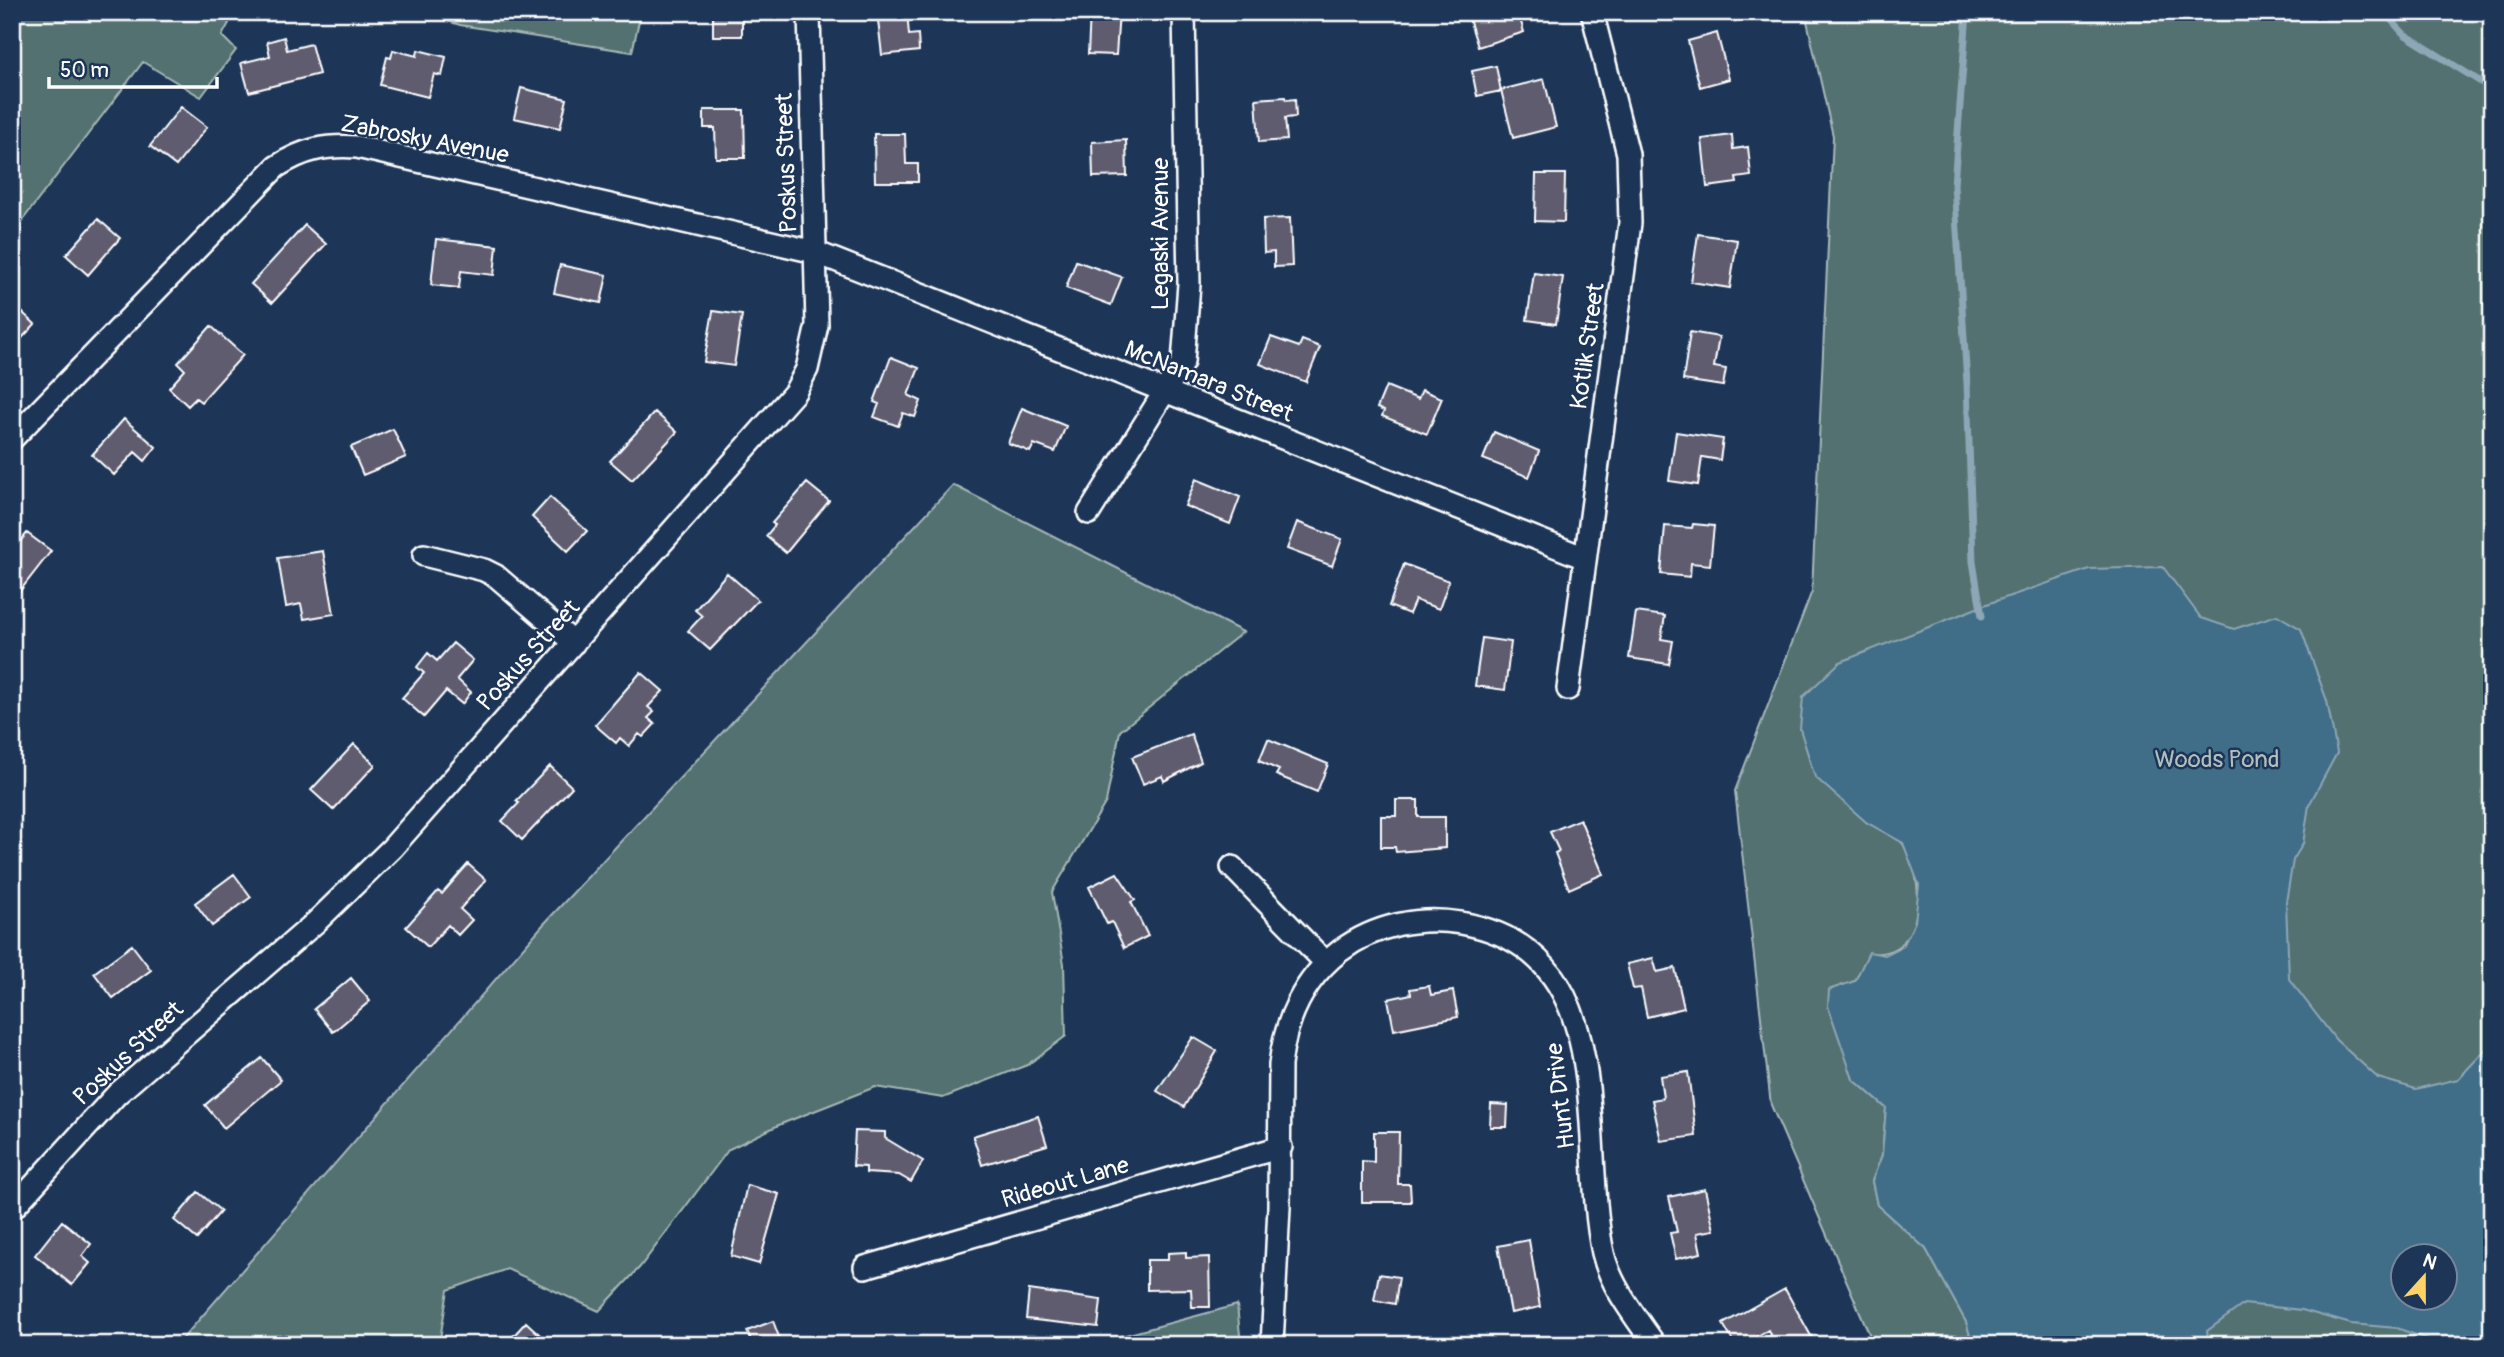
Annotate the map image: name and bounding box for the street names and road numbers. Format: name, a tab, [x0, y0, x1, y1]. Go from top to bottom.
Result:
street label: Poskus Street	[770, 92, 803, 233]
street label: Zabrosky Avenue	[339, 109, 511, 170]
street label: Legaski Avenue	[1146, 158, 1175, 310]
street label: Kotlik Street	[1564, 281, 1611, 411]
street label: McNamara Street	[1120, 334, 1298, 429]
street label: Poskus Street	[471, 593, 586, 717]
street label: Poskus Street	[67, 995, 190, 1112]
street label: Hunt Drive	[1540, 1041, 1581, 1151]
street label: Rideout Lane	[998, 1150, 1132, 1215]

